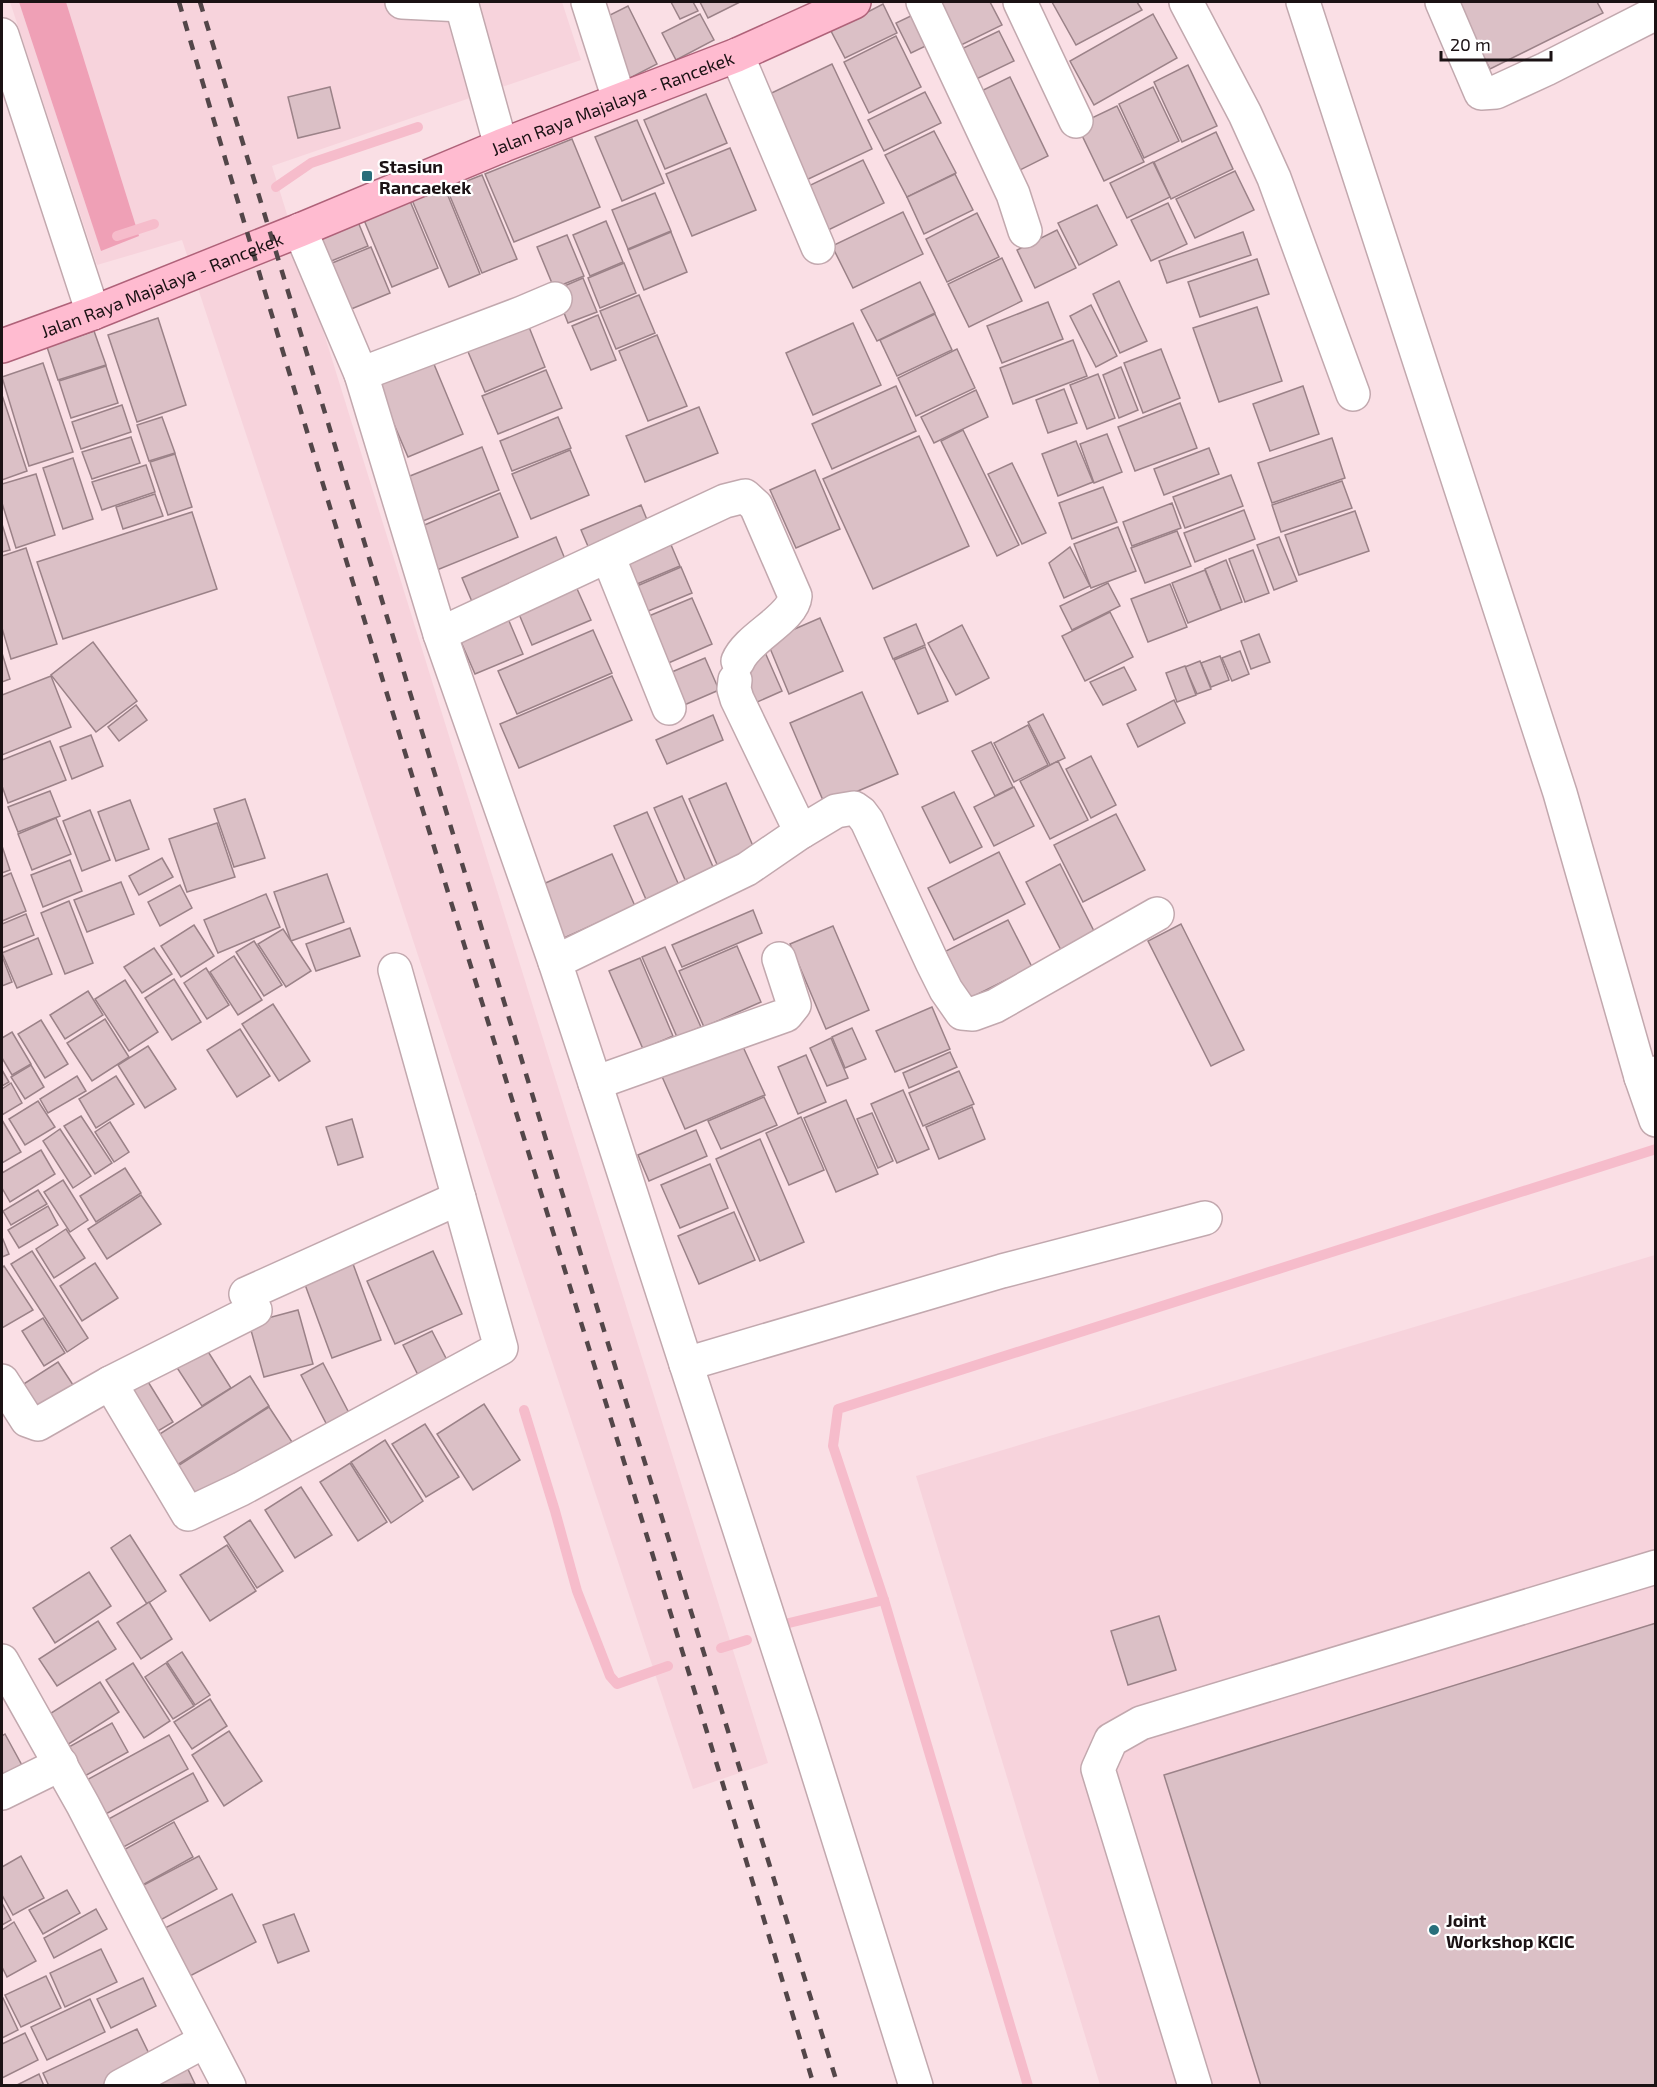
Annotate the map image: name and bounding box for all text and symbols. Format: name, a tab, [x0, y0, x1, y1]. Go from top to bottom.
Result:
scale bar	[1441, 24, 1550, 62]
text: 20 m	[1450, 33, 1491, 55]
street label: Jalan Raya Majalaya - Rancekek	[488, 46, 737, 160]
place label: Stasiun Rancaekek	[379, 155, 471, 198]
marker: Stasiun Rancaekek	[360, 169, 374, 183]
street label: Jalan Raya Majalaya - Rancekek	[38, 227, 286, 342]
place label: Joint Workshop KCIC	[1446, 1909, 1575, 1952]
marker: Joint Workshop KCIC	[1427, 1923, 1441, 1937]

